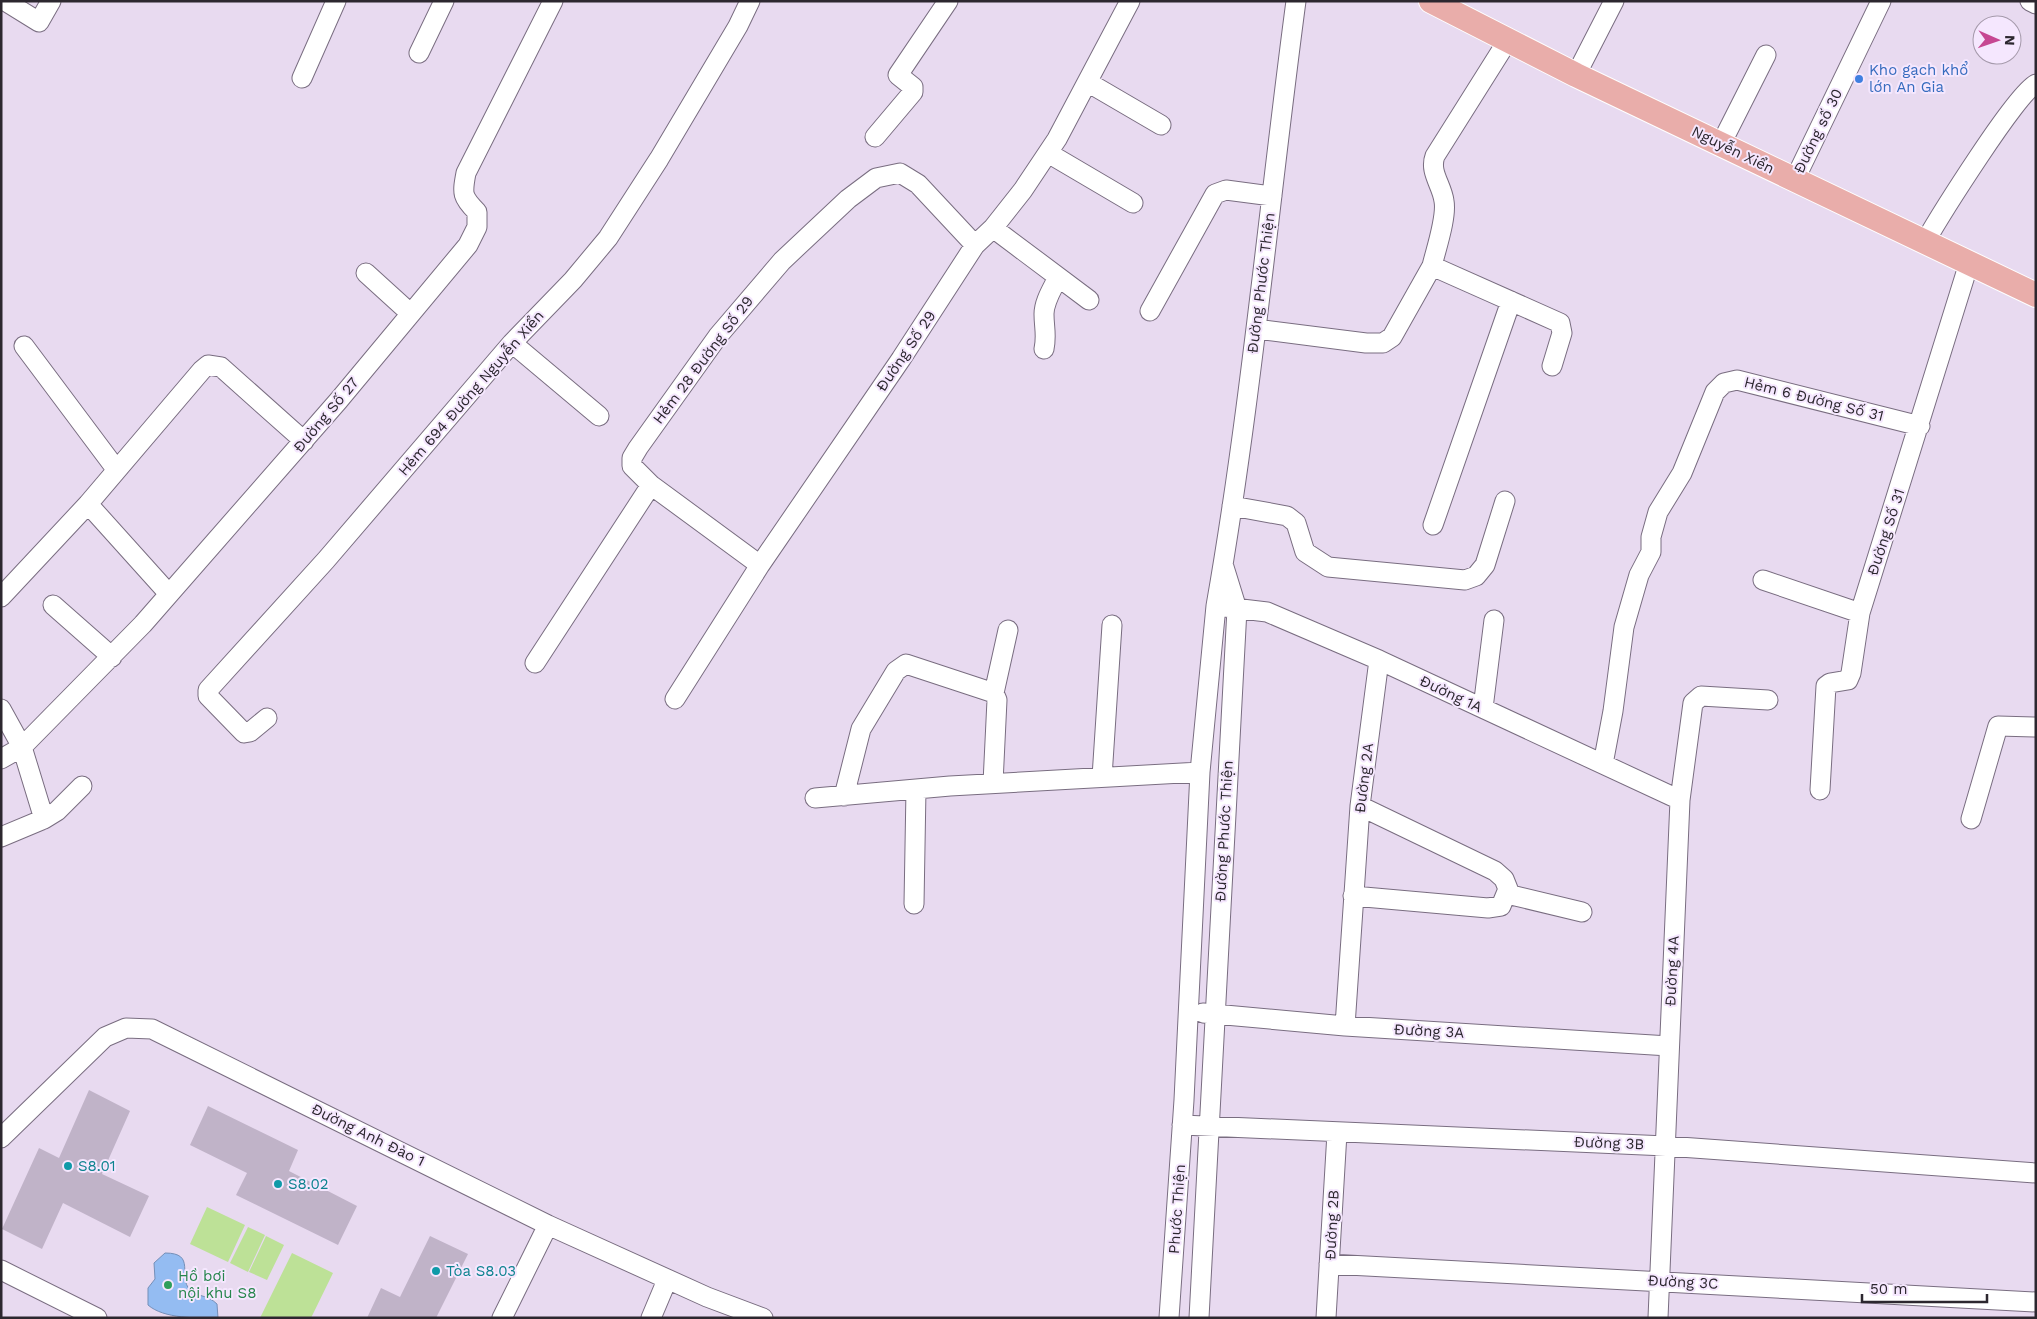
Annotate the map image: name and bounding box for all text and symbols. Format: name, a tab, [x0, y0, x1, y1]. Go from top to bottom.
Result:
north arrow	[1972, 15, 2022, 65]
text: N	[2002, 35, 2018, 46]
place label: Kho gạch khổ lớn An Gia	[1869, 61, 1968, 96]
marker: Kho gạch khổ lớn An Gia	[1853, 73, 1865, 85]
street label: Đường số 30	[1790, 86, 1846, 176]
street label: Nguyễn Xiển	[1689, 121, 1778, 178]
street label: Đường Phước Thiện	[1243, 212, 1279, 354]
street label: Hẻm 28 Đường Số 29	[649, 292, 757, 428]
street label: Hẻm 694 Đường Nguyễn Xiển	[394, 306, 548, 479]
street label: Đường Số 29	[872, 307, 940, 395]
street label: Hẻm 6 Đường Số 31	[1742, 373, 1886, 425]
street label: Đường Số 27	[289, 374, 363, 456]
street label: Đường Số 31	[1864, 486, 1908, 578]
street label: Đường 1A	[1417, 672, 1485, 716]
street label: Đường 2A	[1351, 742, 1377, 814]
street label: Đường Phước Thiện	[1211, 760, 1237, 902]
street label: Đường 4A	[1661, 935, 1683, 1007]
street label: Đường 3A	[1393, 1020, 1465, 1042]
street label: Đường Anh Đào 1	[308, 1100, 428, 1170]
street label: Đường 3B	[1574, 1133, 1644, 1153]
place label: S8.01	[78, 1157, 116, 1175]
marker: S8.01	[62, 1160, 74, 1172]
street label: Phước Thiện	[1165, 1164, 1189, 1254]
place label: S8.02	[288, 1175, 329, 1193]
marker: S8.02	[272, 1178, 284, 1190]
street label: Đường 2B	[1321, 1189, 1343, 1261]
place label: Tòa S8.03	[446, 1262, 516, 1280]
marker: Tòa S8.03	[430, 1265, 442, 1277]
place label: Hồ bơi nội khu S8	[178, 1267, 256, 1302]
street label: Đường 3C	[1647, 1271, 1719, 1293]
scale bar	[1862, 1272, 1987, 1304]
marker: Hồ bơi nội khu S8	[162, 1279, 174, 1291]
text: 50 m	[1870, 1280, 1907, 1298]

